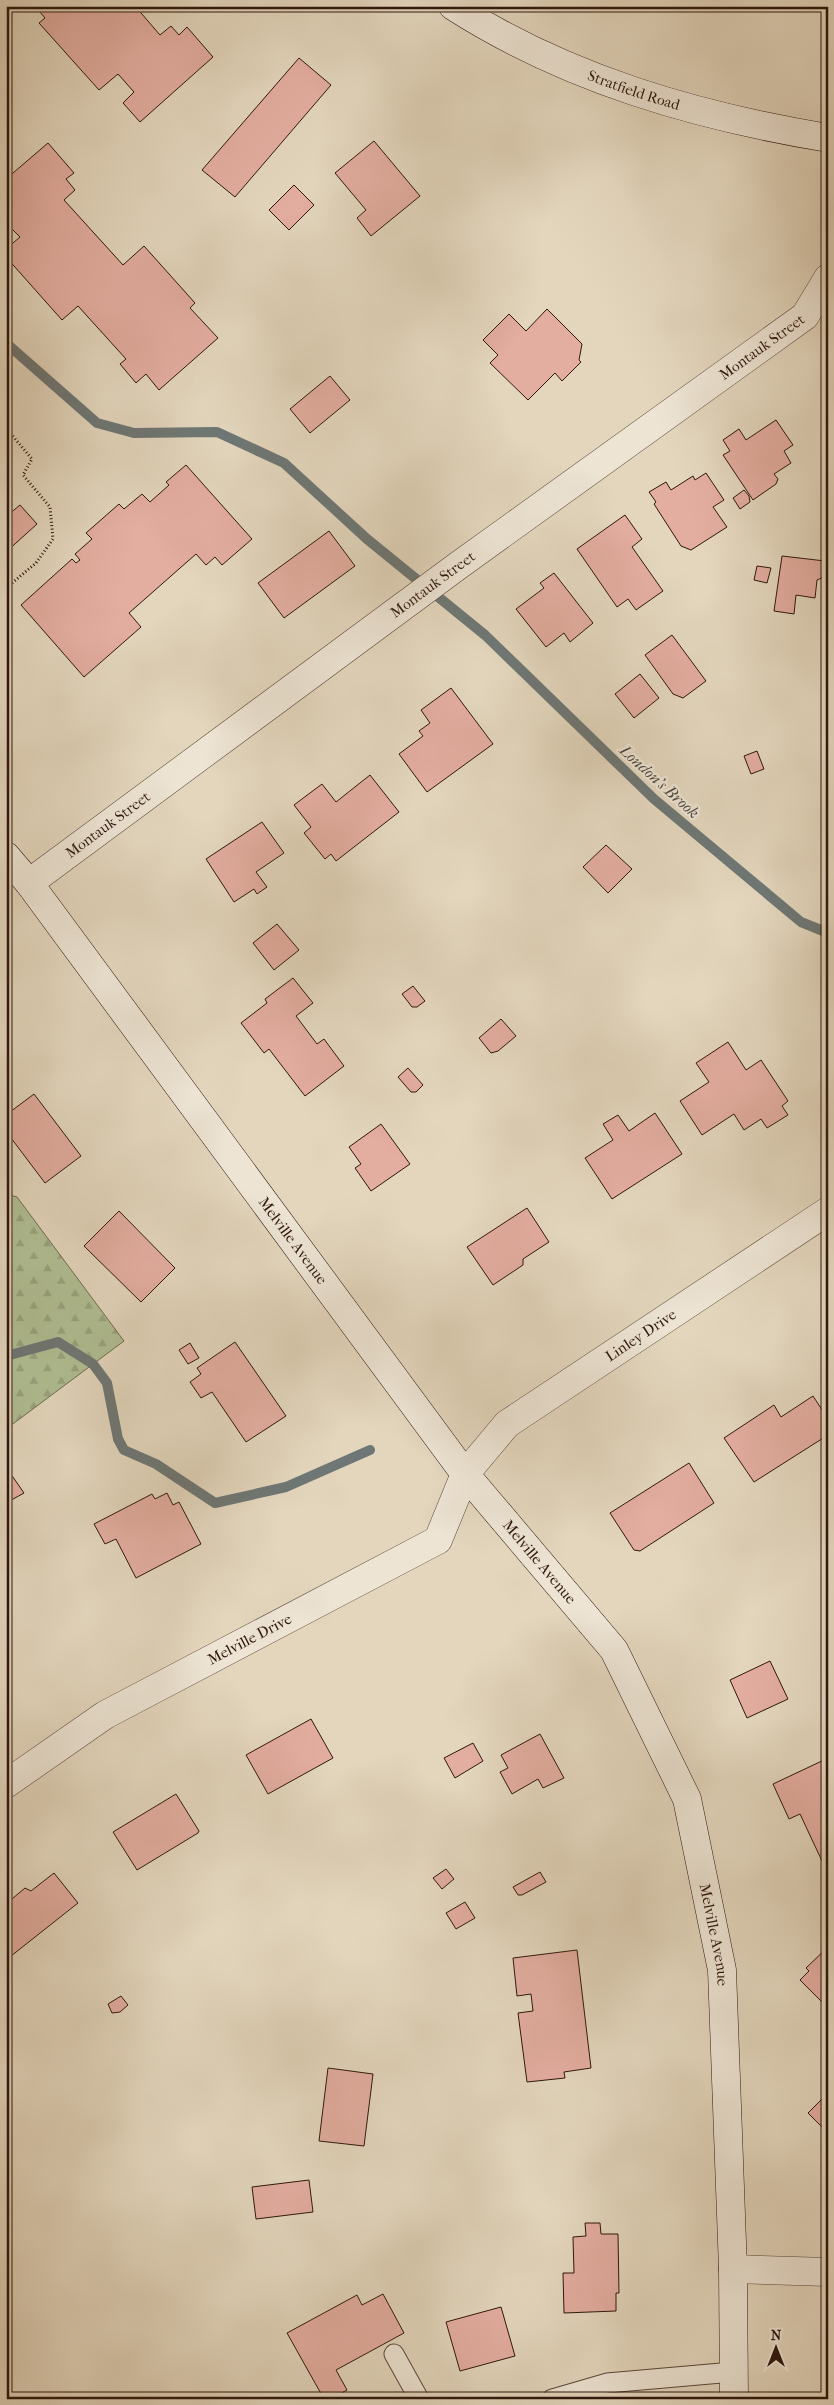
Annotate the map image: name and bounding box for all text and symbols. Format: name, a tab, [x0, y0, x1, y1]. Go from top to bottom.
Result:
street label: Stratfield Road	[585, 66, 683, 114]
street label: Montauk Street	[716, 310, 809, 384]
street label: Montauk Street	[387, 547, 479, 622]
water label: London's Brook	[615, 740, 703, 822]
street label: Montauk Street	[62, 787, 154, 862]
street label: Melville Avenue	[255, 1193, 331, 1288]
street label: Linley Drive	[602, 1305, 680, 1365]
street label: Melville Avenue	[499, 1516, 580, 1608]
street label: Melville Drive	[204, 1609, 295, 1668]
street label: Melville Avenue	[696, 1882, 732, 1987]
north arrow	[752, 2322, 802, 2372]
text: N	[771, 2327, 782, 2344]

